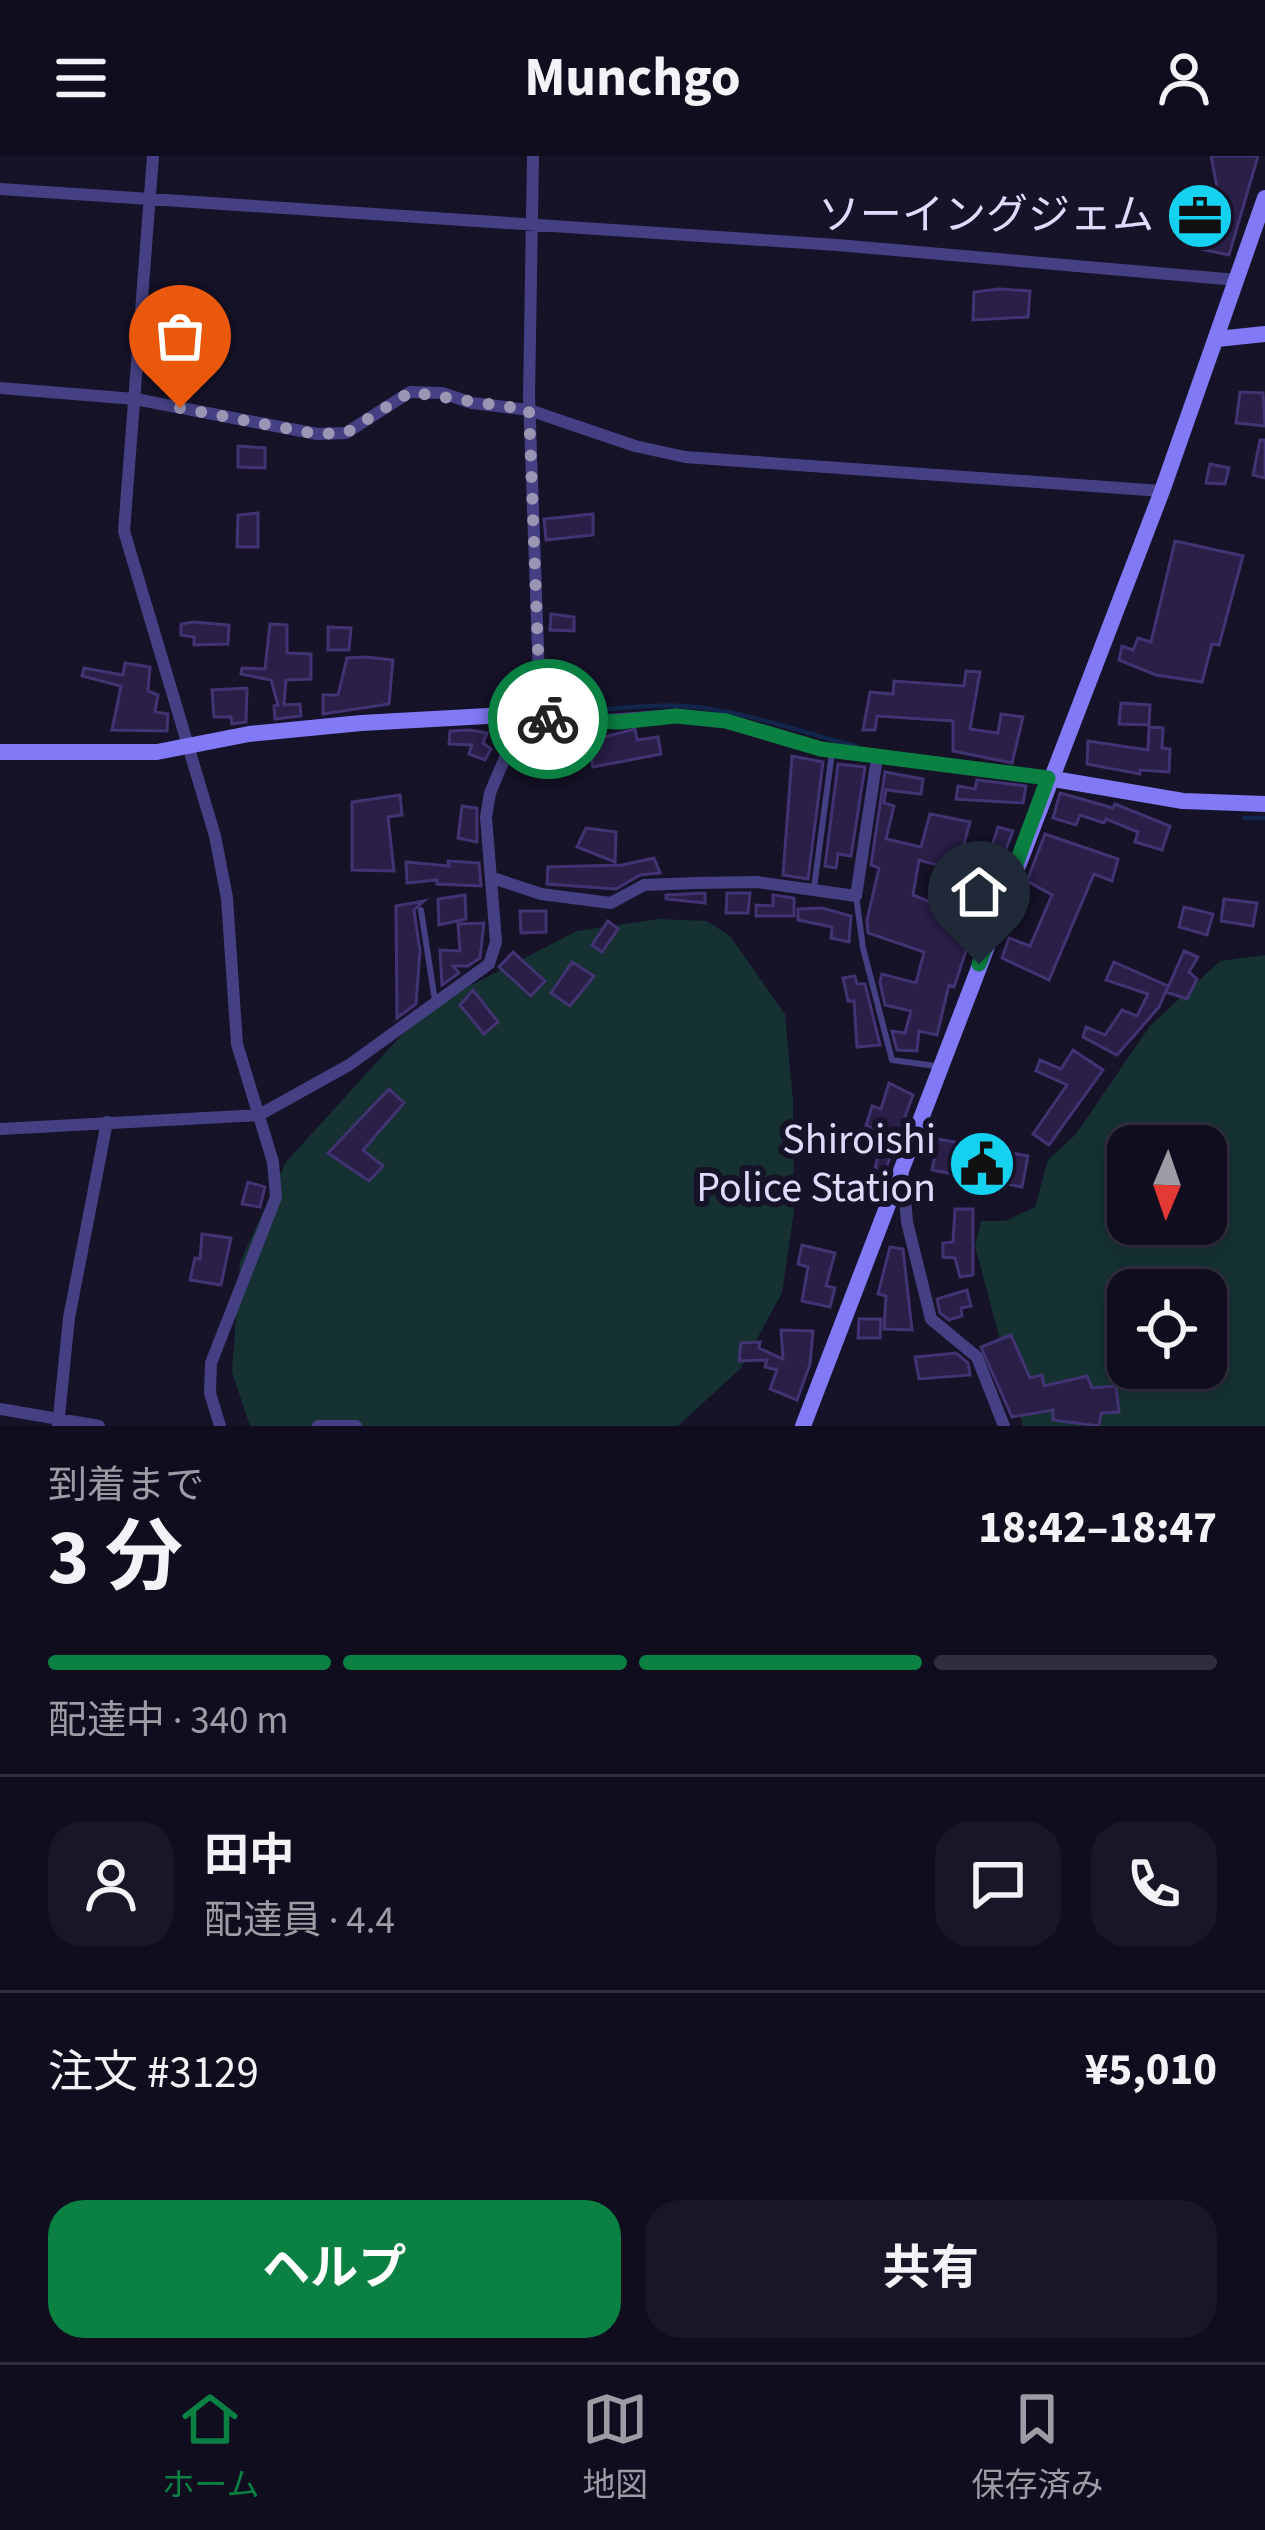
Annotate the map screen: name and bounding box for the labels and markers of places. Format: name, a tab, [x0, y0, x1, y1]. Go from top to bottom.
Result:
office icon: ソーイングジェム	[1165, 181, 1235, 251]
place label: ソーイングジェム	[818, 186, 1154, 246]
pin	[129, 285, 231, 408]
pin	[928, 841, 1030, 964]
place label: Shiroishi Police Station	[696, 1110, 936, 1218]
public building icon: Shiroishi Police Station	[947, 1129, 1017, 1199]

